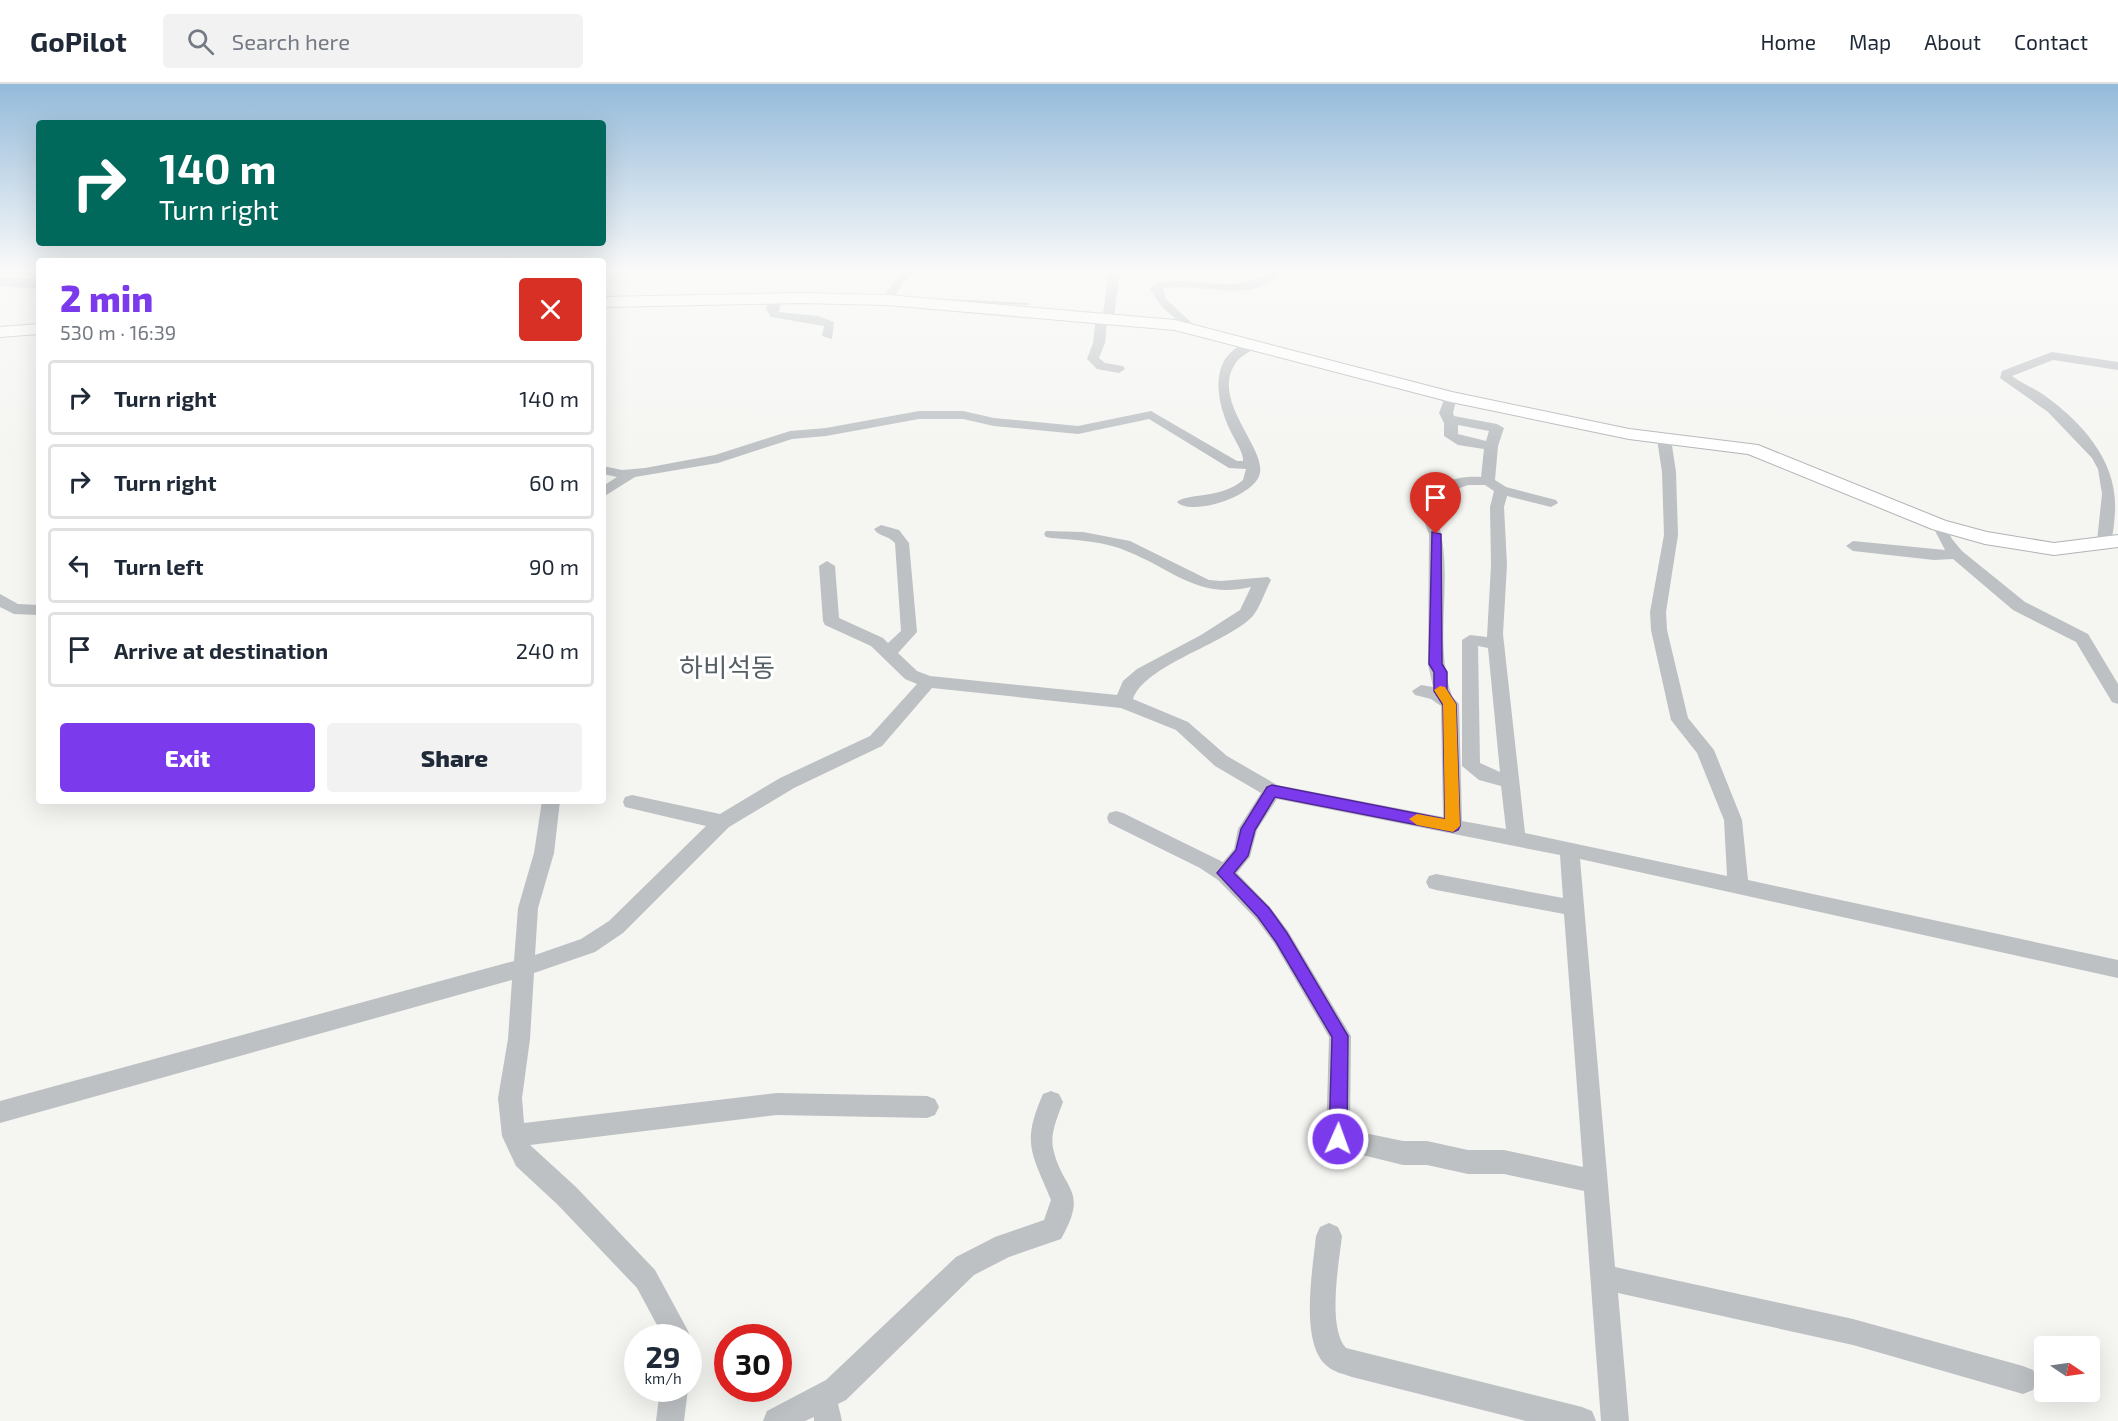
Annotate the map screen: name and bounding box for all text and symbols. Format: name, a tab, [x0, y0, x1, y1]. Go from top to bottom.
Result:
search box	[163, 14, 583, 68]
text: GoPilot	[30, 24, 127, 58]
icon: search	[184, 25, 217, 58]
text: Search here	[232, 28, 350, 54]
text: Home	[1760, 29, 1816, 54]
text: Map	[1849, 29, 1891, 54]
text: About	[1924, 29, 1981, 54]
text: Contact	[2014, 29, 2088, 54]
text: 140 m	[159, 142, 276, 192]
icon: right	[60, 144, 138, 222]
text: Turn right	[159, 193, 279, 225]
text: 2 min	[60, 276, 153, 319]
button: close	[519, 278, 582, 341]
text: 530 m · 16:39	[60, 320, 176, 344]
icon: right	[63, 381, 96, 414]
text: Turn right	[114, 385, 216, 411]
text: 140 m	[519, 385, 579, 411]
icon: right	[63, 465, 96, 498]
text: Turn right	[114, 469, 216, 495]
text: 60 m	[529, 469, 579, 495]
pin	[1410, 472, 1461, 534]
icon: arrive	[1419, 481, 1452, 514]
icon: left	[63, 549, 96, 582]
text: Turn left	[114, 553, 203, 579]
text: 90 m	[529, 553, 579, 579]
icon: arrive	[63, 633, 96, 666]
text: Arrive at destination	[114, 637, 328, 663]
text: 240 m	[516, 637, 579, 663]
district label: 하비석동	[679, 651, 775, 682]
button: Exit	[60, 723, 315, 792]
button: Share	[327, 723, 582, 792]
position arrow	[1306, 1107, 1370, 1171]
speed limit sign: 30	[714, 1324, 792, 1402]
north arrow	[2034, 1336, 2100, 1402]
map controls	[2034, 1336, 2100, 1402]
text: 29	[645, 1338, 681, 1374]
text: km/h	[644, 1369, 682, 1387]

